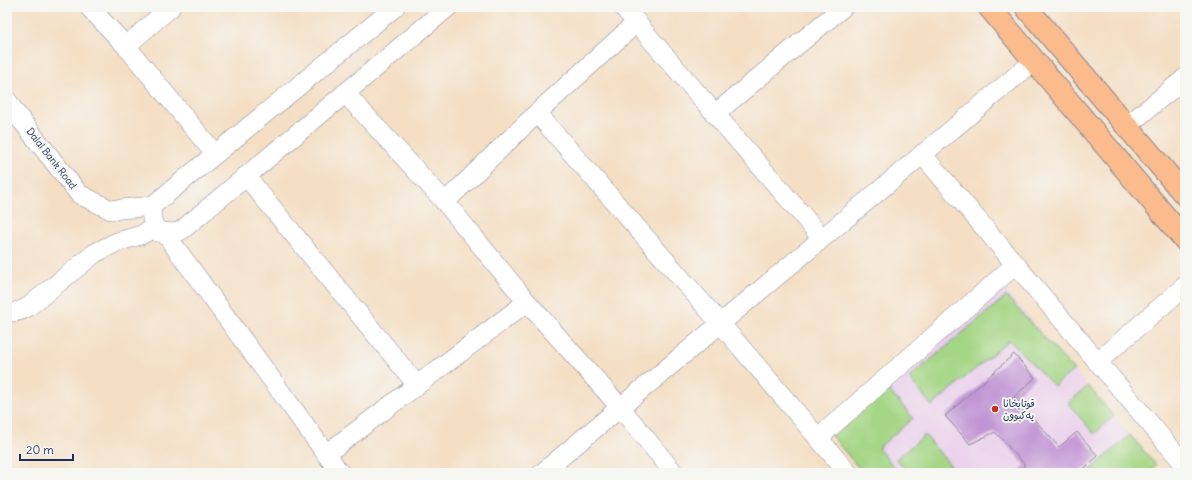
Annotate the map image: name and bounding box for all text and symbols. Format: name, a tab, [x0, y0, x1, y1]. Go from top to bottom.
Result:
street label: Dalal Bank Road	[24, 125, 80, 192]
place label: قوتابخانا یەکبوون	[1003, 397, 1035, 422]
marker: قوتابخانا یەکبوون	[990, 404, 1000, 414]
scale bar	[20, 436, 73, 462]
text: 20 m	[26, 442, 54, 457]

